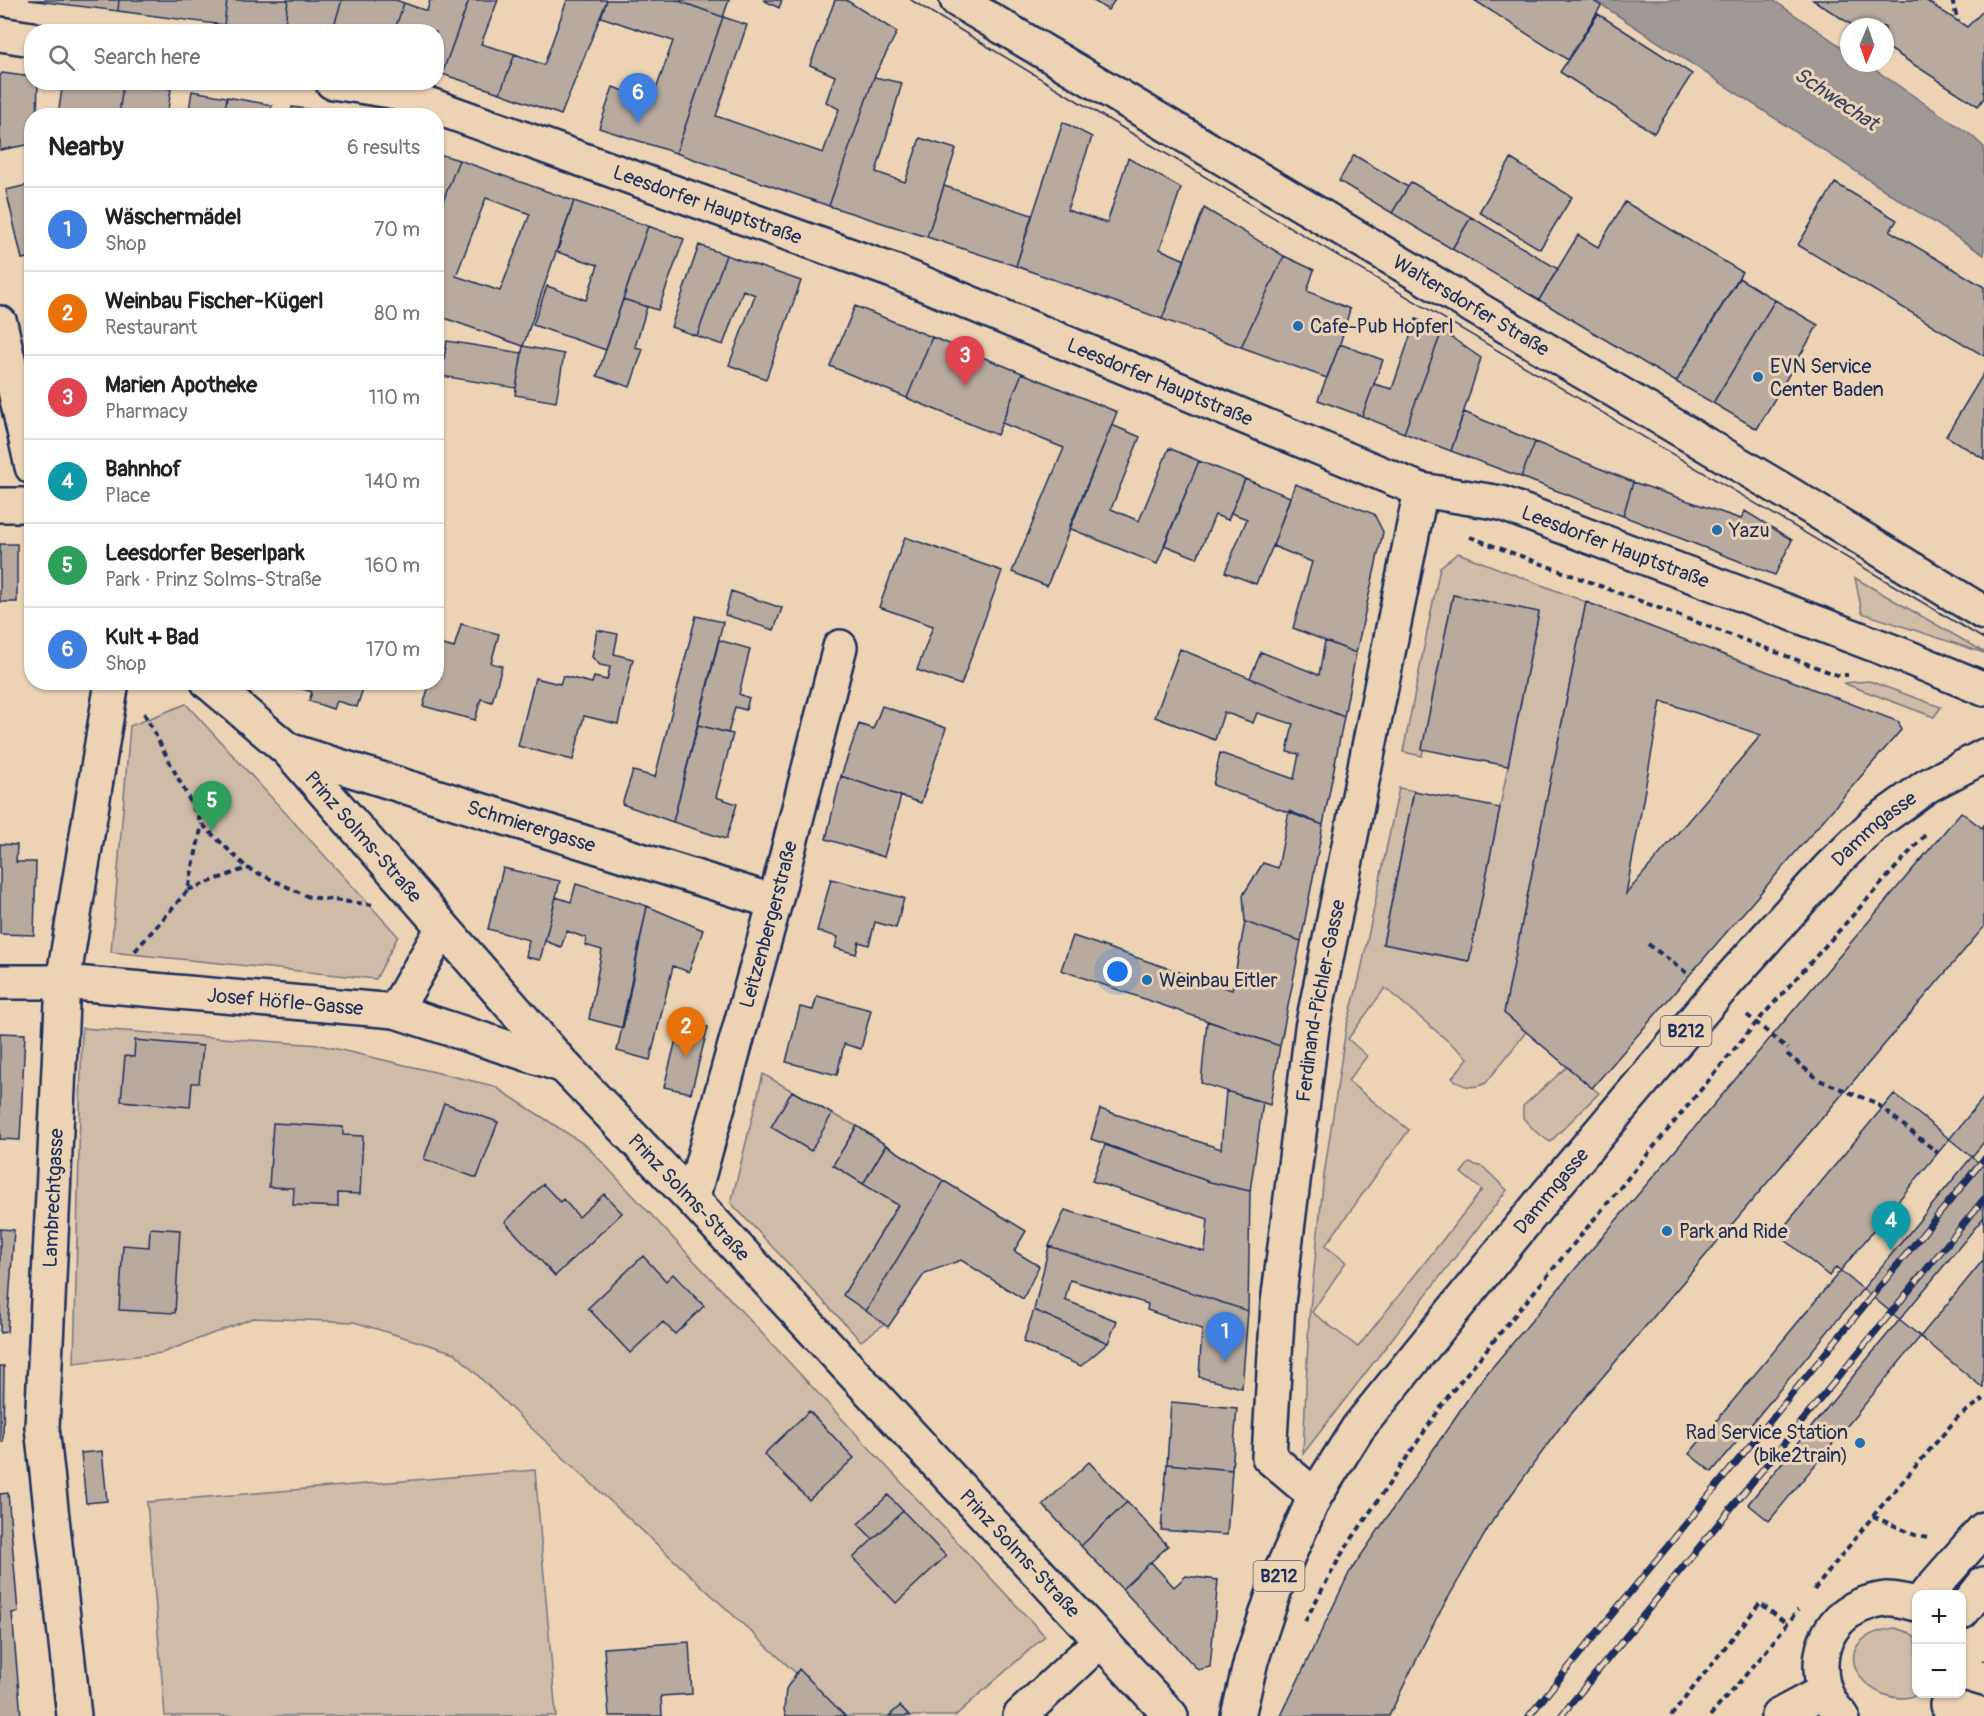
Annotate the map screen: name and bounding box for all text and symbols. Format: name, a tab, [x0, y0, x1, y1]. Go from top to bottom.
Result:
north arrow	[1840, 18, 1894, 72]
search box	[24, 24, 444, 90]
icon: search	[45, 41, 78, 74]
text: Search here	[93, 43, 200, 71]
water label: Schwechat	[1789, 61, 1885, 138]
pin: 6	[618, 74, 658, 123]
text: Nearby	[48, 131, 124, 163]
text: 6 results	[347, 135, 420, 160]
street label: Leesdorfer Hauptstraße	[610, 159, 806, 250]
text: Wäschermädel	[105, 203, 241, 231]
text: 1	[64, 217, 71, 242]
text: 70 m	[374, 217, 420, 242]
text: Shop	[105, 231, 146, 256]
street label: Waltersdorfer Straße	[1388, 249, 1554, 361]
text: Weinbau Fischer-Kügerl	[105, 287, 323, 315]
text: 2	[62, 301, 73, 326]
text: 80 m	[374, 301, 420, 326]
place label: Cafe-Pub Hopferl	[1310, 314, 1454, 339]
text: Restaurant	[105, 315, 197, 340]
marker: Cafe-Pub Hopferl	[1291, 319, 1305, 333]
street label: Leesdorfer Hauptstraße	[1063, 332, 1257, 431]
pin: 3	[946, 336, 984, 386]
place label: EVN Service Center Baden	[1770, 354, 1884, 402]
marker: EVN Service Center Baden	[1751, 370, 1765, 384]
text: Marien Apotheke	[105, 371, 257, 399]
text: 3	[62, 385, 73, 410]
text: 110 m	[369, 385, 420, 410]
text: Pharmacy	[105, 399, 188, 424]
text: Bahnhof	[105, 455, 182, 483]
text: 4	[62, 469, 73, 494]
text: 140 m	[365, 469, 420, 494]
text: Place	[105, 483, 150, 508]
street label: Leesdorfer Hauptstraße	[1518, 499, 1713, 593]
place label: Yazu	[1728, 518, 1770, 543]
marker: Yazu	[1710, 523, 1724, 537]
text: Leesdorfer Beserlpark	[105, 539, 305, 567]
text: 5	[62, 553, 73, 578]
text: 160 m	[365, 553, 420, 578]
text: Park · Prinz Solms-Straße	[105, 567, 321, 592]
text: Kult + Bad	[105, 623, 199, 651]
text: 6	[62, 637, 73, 662]
text: 170 m	[366, 637, 420, 662]
text: Shop	[105, 651, 146, 676]
street label: Prinz Solms-Straße	[300, 766, 428, 908]
pin: 5	[192, 782, 232, 831]
street label: Dammgasse	[1826, 785, 1921, 872]
street label: Schmierergasse	[464, 794, 599, 858]
street label: Leitzenbergerstraße	[733, 838, 803, 1011]
street label: Ferdinand-Pichler-Gasse	[1290, 897, 1350, 1103]
your location	[1103, 957, 1132, 986]
place label: Weinbau Eitler	[1159, 968, 1278, 993]
marker: Weinbau Eitler	[1140, 973, 1154, 987]
street label: Josef Höfle-Gasse	[206, 982, 365, 1021]
pin: 2	[666, 1008, 706, 1057]
road number: B212	[1660, 1016, 1712, 1046]
street label: Lambrechtgasse	[37, 1128, 69, 1268]
street label: Prinz Solms-Straße	[623, 1128, 756, 1266]
street label: Dammgasse	[1508, 1142, 1594, 1239]
pin: 4	[1872, 1202, 1910, 1251]
place label: Park and Ride	[1679, 1219, 1788, 1244]
marker: Park and Ride	[1660, 1224, 1674, 1238]
pin: 1	[1206, 1312, 1244, 1362]
place label: Rad Service Station (bike2train)	[1686, 1420, 1848, 1468]
marker: Rad Service Station (bike2train)	[1853, 1436, 1867, 1450]
street label: Prinz Solms-Straße	[954, 1484, 1086, 1623]
road number: B212	[1254, 1561, 1304, 1591]
map controls	[1912, 1590, 1966, 1698]
button: +	[1912, 1590, 1966, 1644]
button: −	[1912, 1644, 1966, 1698]

